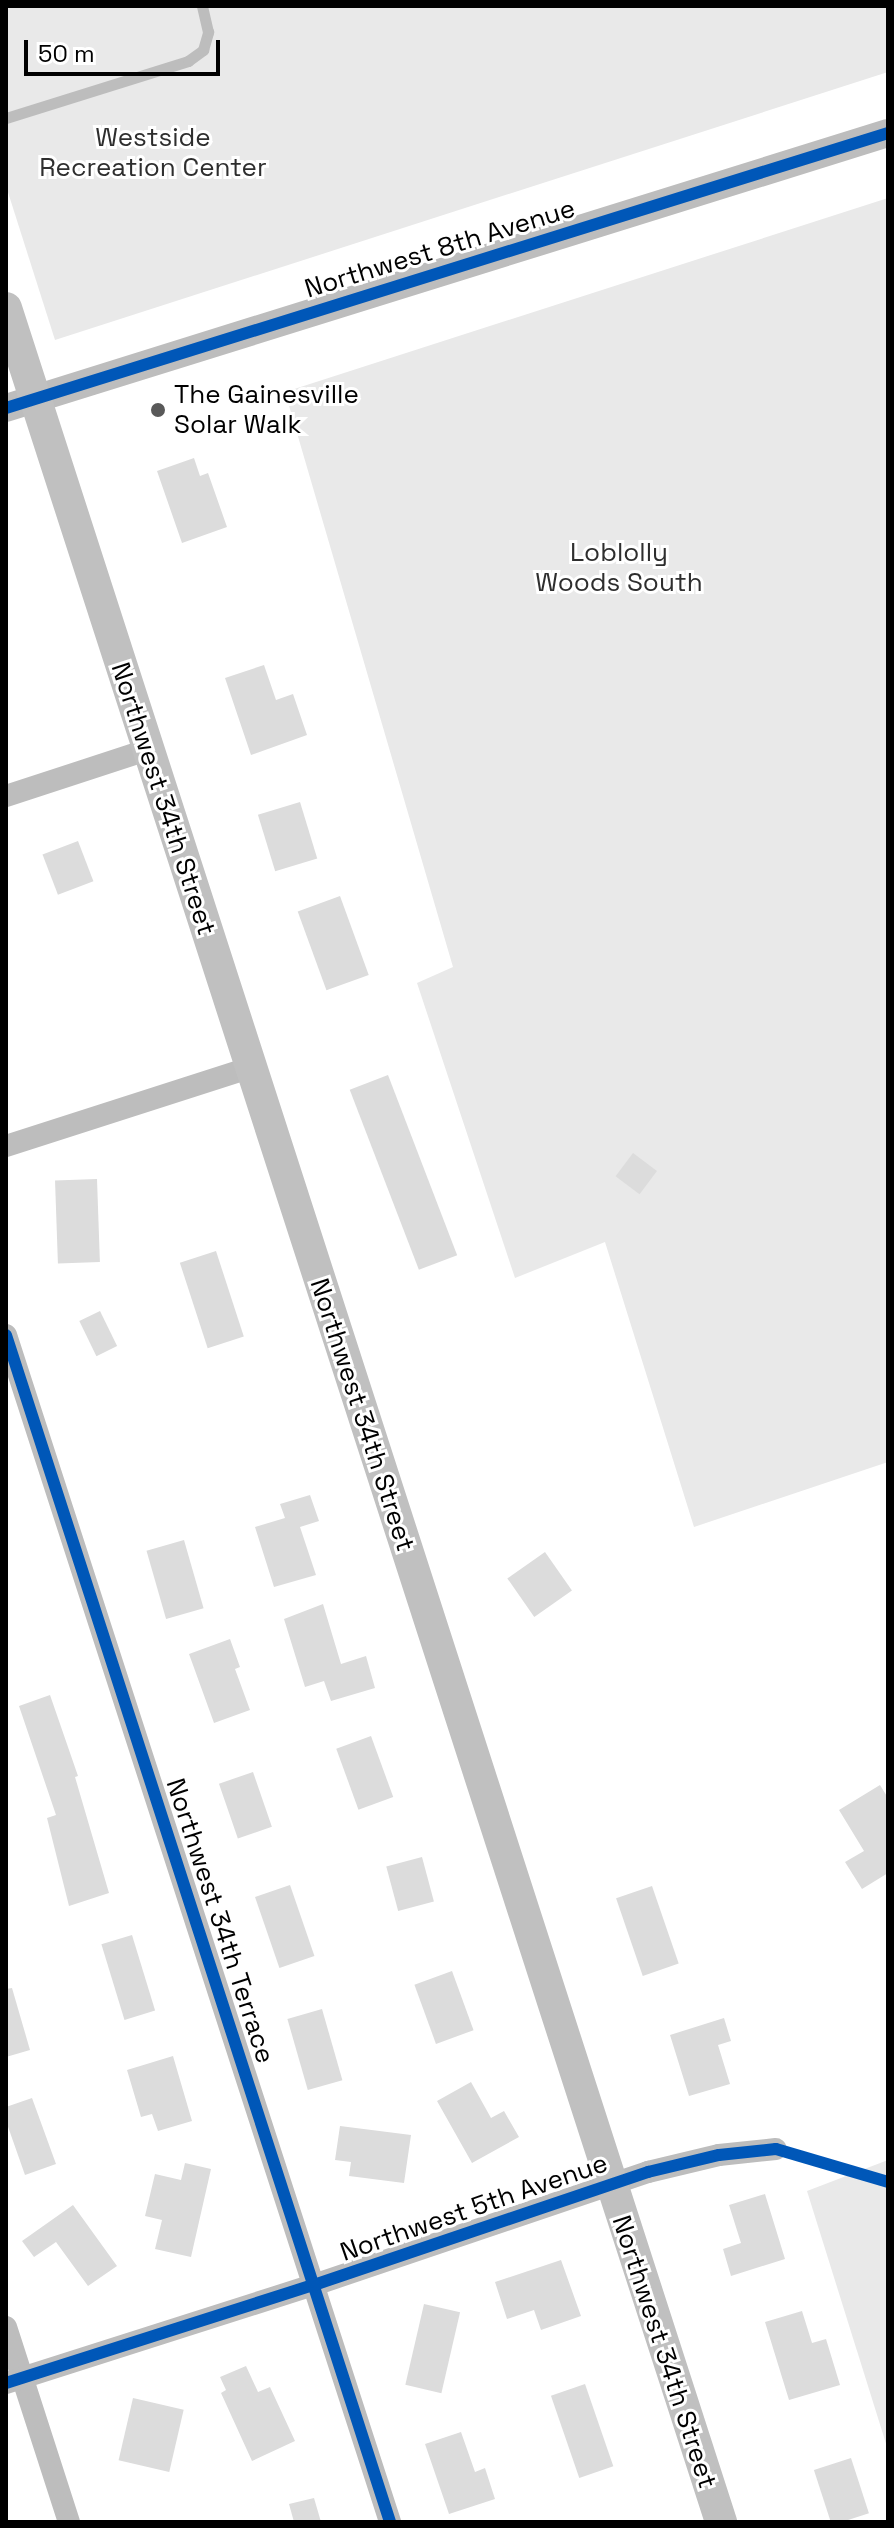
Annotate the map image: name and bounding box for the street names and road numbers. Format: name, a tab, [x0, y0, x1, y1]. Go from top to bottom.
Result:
street label: Northwest 8th Avenue	[301, 193, 579, 305]
street label: Northwest 34th Street	[104, 659, 222, 939]
street label: Northwest 34th Street	[303, 1275, 421, 1555]
street label: Northwest 34th Terrace	[159, 1774, 281, 2068]
street label: Northwest 5th Avenue	[336, 2148, 612, 2268]
street label: Northwest 34th Street	[605, 2212, 723, 2492]

